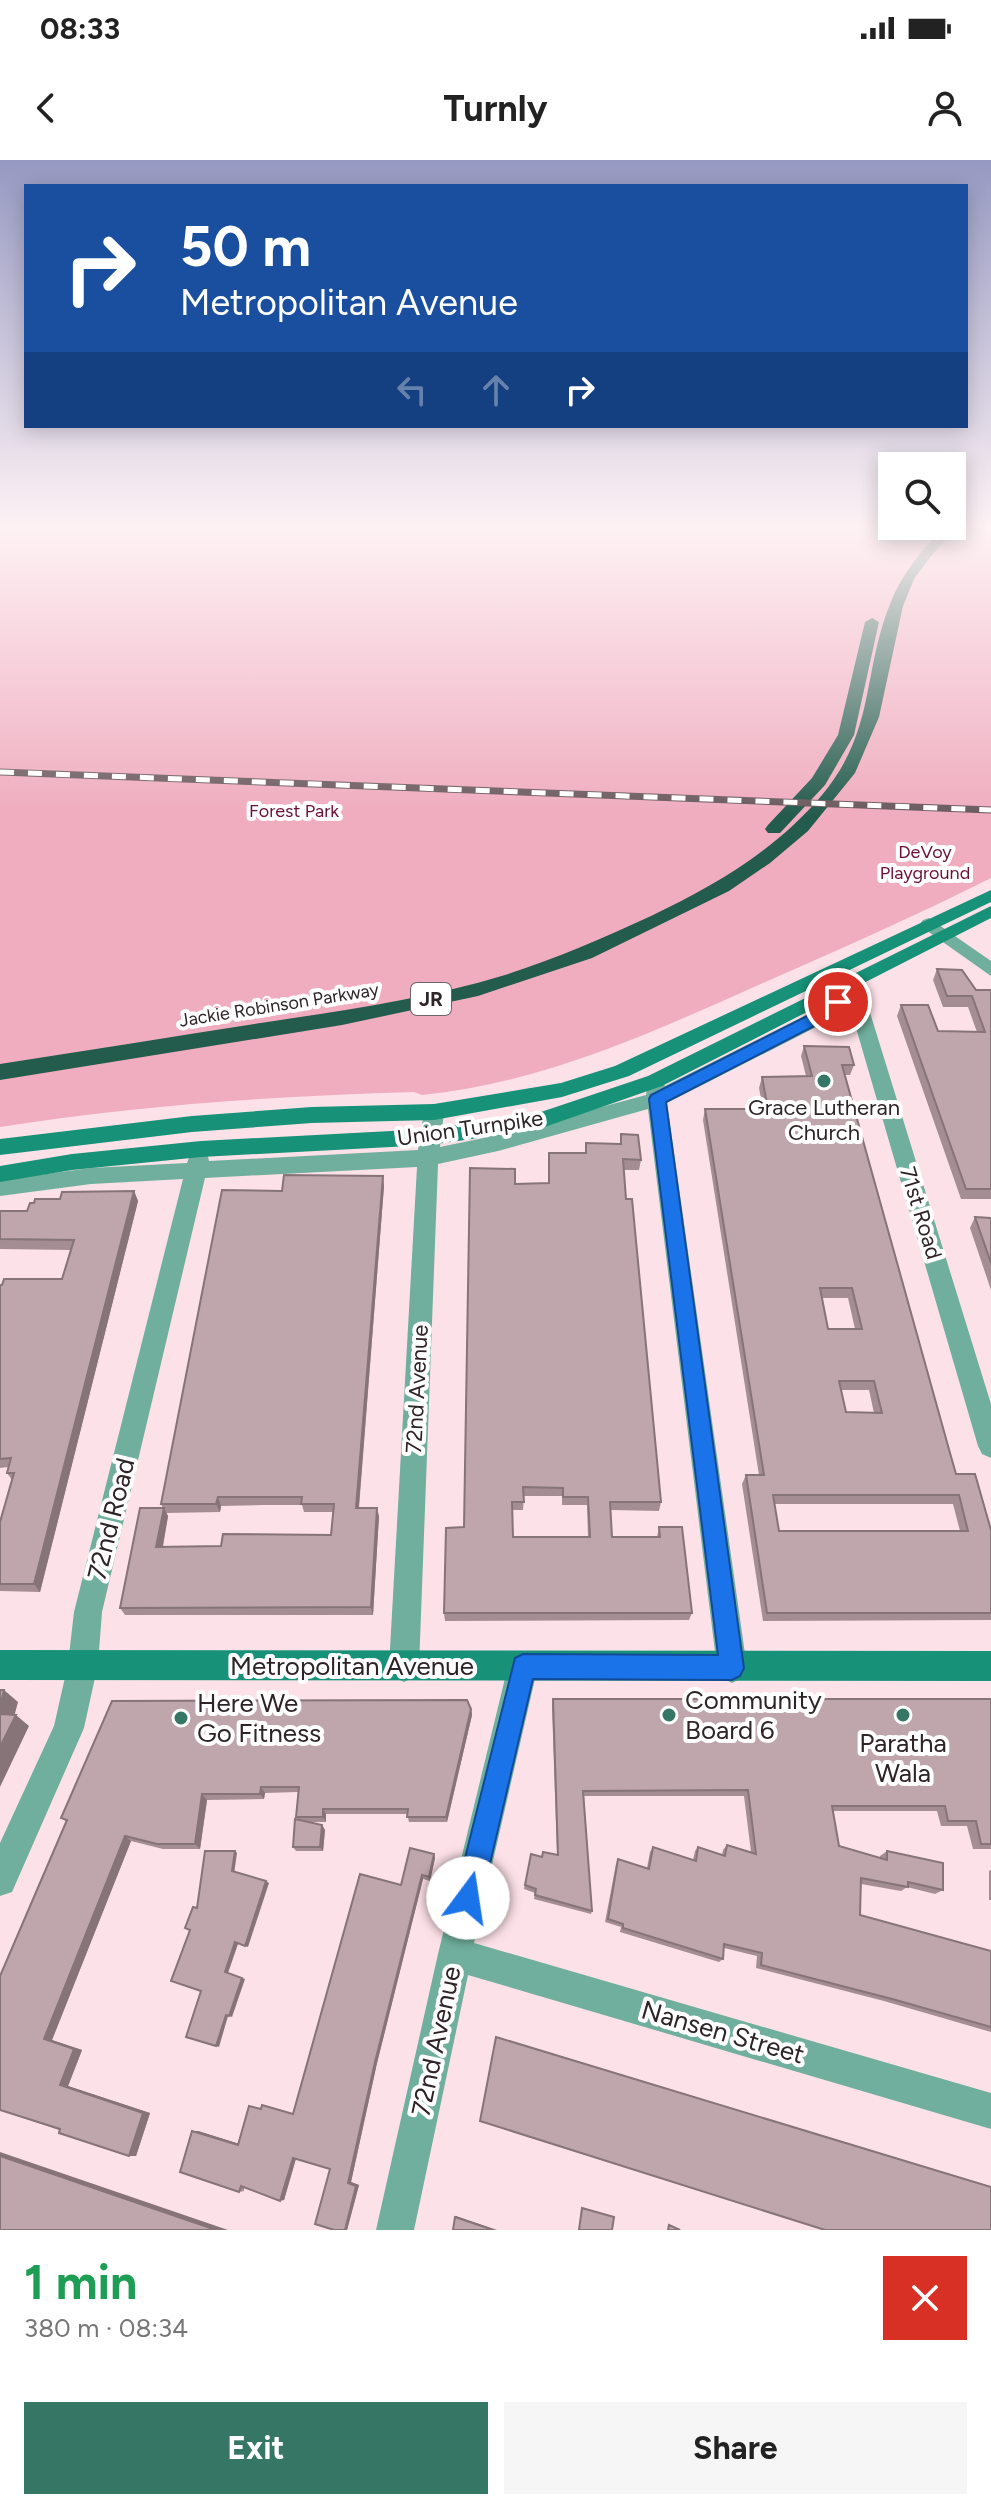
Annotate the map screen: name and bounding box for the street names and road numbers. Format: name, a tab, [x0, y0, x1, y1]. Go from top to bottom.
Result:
street label: Jackie Robinson Parkway	[178, 978, 381, 1032]
road number: JR	[411, 983, 451, 1015]
street label: Union Turnpike	[395, 1104, 545, 1152]
street label: 71st Road	[894, 1163, 948, 1263]
street label: 72nd Avenue	[400, 1324, 434, 1454]
street label: 72nd Road	[80, 1455, 142, 1583]
street label: Metropolitan Avenue	[230, 1650, 474, 1682]
street label: 72nd Avenue	[404, 1963, 468, 2119]
street label: Nansen Street	[638, 1993, 808, 2071]

